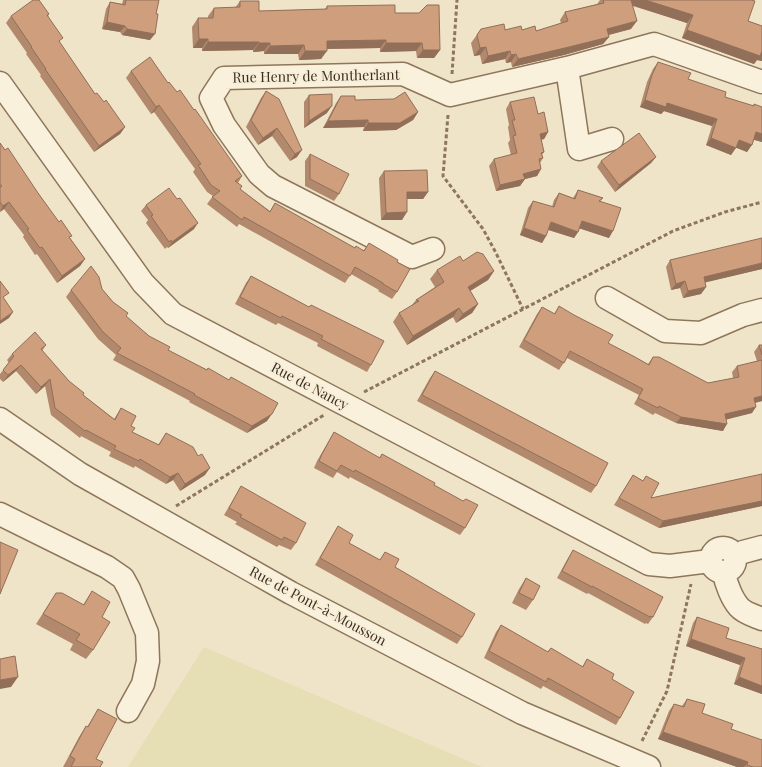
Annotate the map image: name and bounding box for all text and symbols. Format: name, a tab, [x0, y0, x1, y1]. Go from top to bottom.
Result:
street label: Rue Henry de Montherlant	[232, 65, 401, 86]
street label: Rue de Nancy	[268, 357, 352, 414]
street label: Rue de Pont-à-Mousson	[246, 561, 391, 650]

